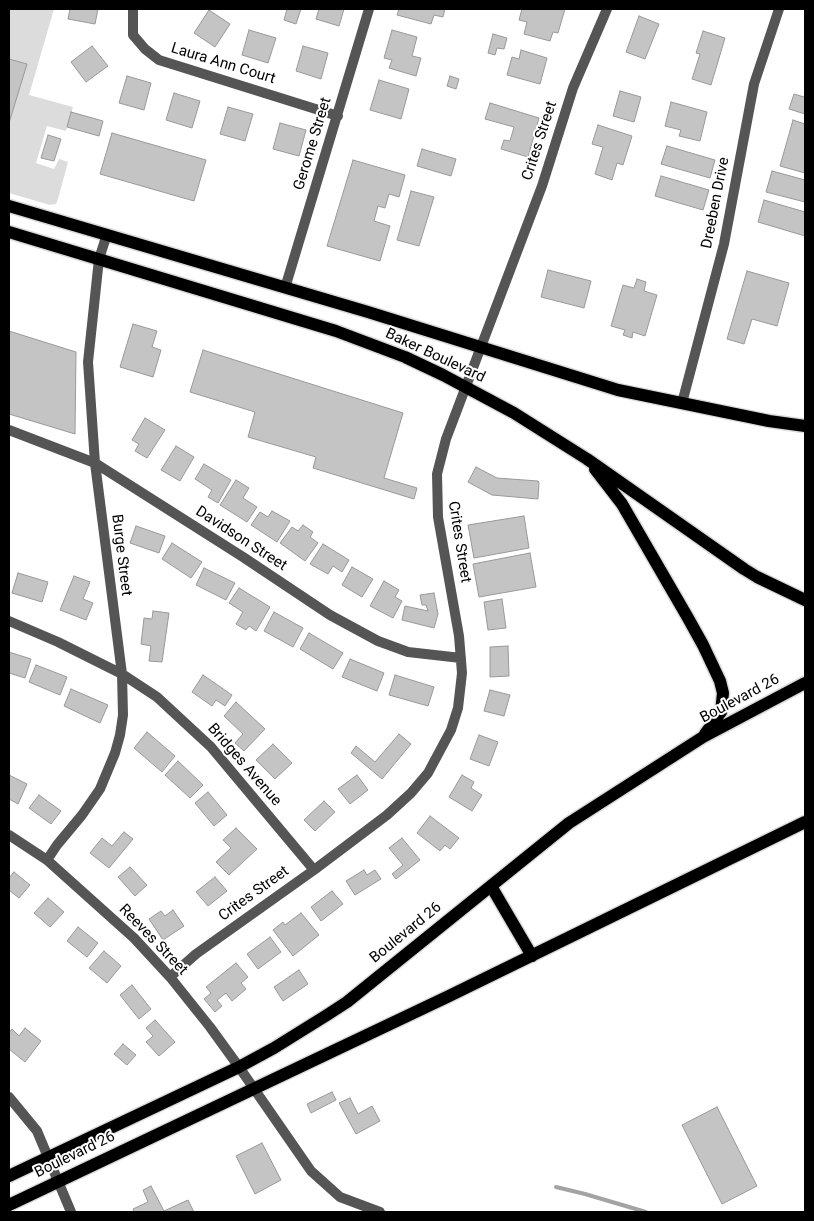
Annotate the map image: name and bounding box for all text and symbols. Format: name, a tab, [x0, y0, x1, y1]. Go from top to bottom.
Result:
street label: Laura Ann Court	[169, 40, 277, 88]
street label: Gerome Street	[290, 95, 336, 193]
street label: Crites Street	[519, 99, 561, 183]
street label: Dreeben Drive	[698, 156, 734, 250]
street label: Baker Boulevard	[382, 325, 488, 387]
street label: Crites Street	[444, 500, 474, 584]
street label: Davidson Street	[192, 503, 290, 575]
street label: Burge Street	[107, 513, 135, 597]
street label: Boulevard 26	[697, 671, 783, 727]
street label: Bridges Avenue	[203, 720, 285, 810]
street label: Crites Street	[215, 863, 293, 925]
street label: Boulevard 26	[367, 899, 445, 967]
street label: Reeves Street	[115, 901, 191, 979]
street label: Boulevard 26	[32, 1128, 118, 1182]

